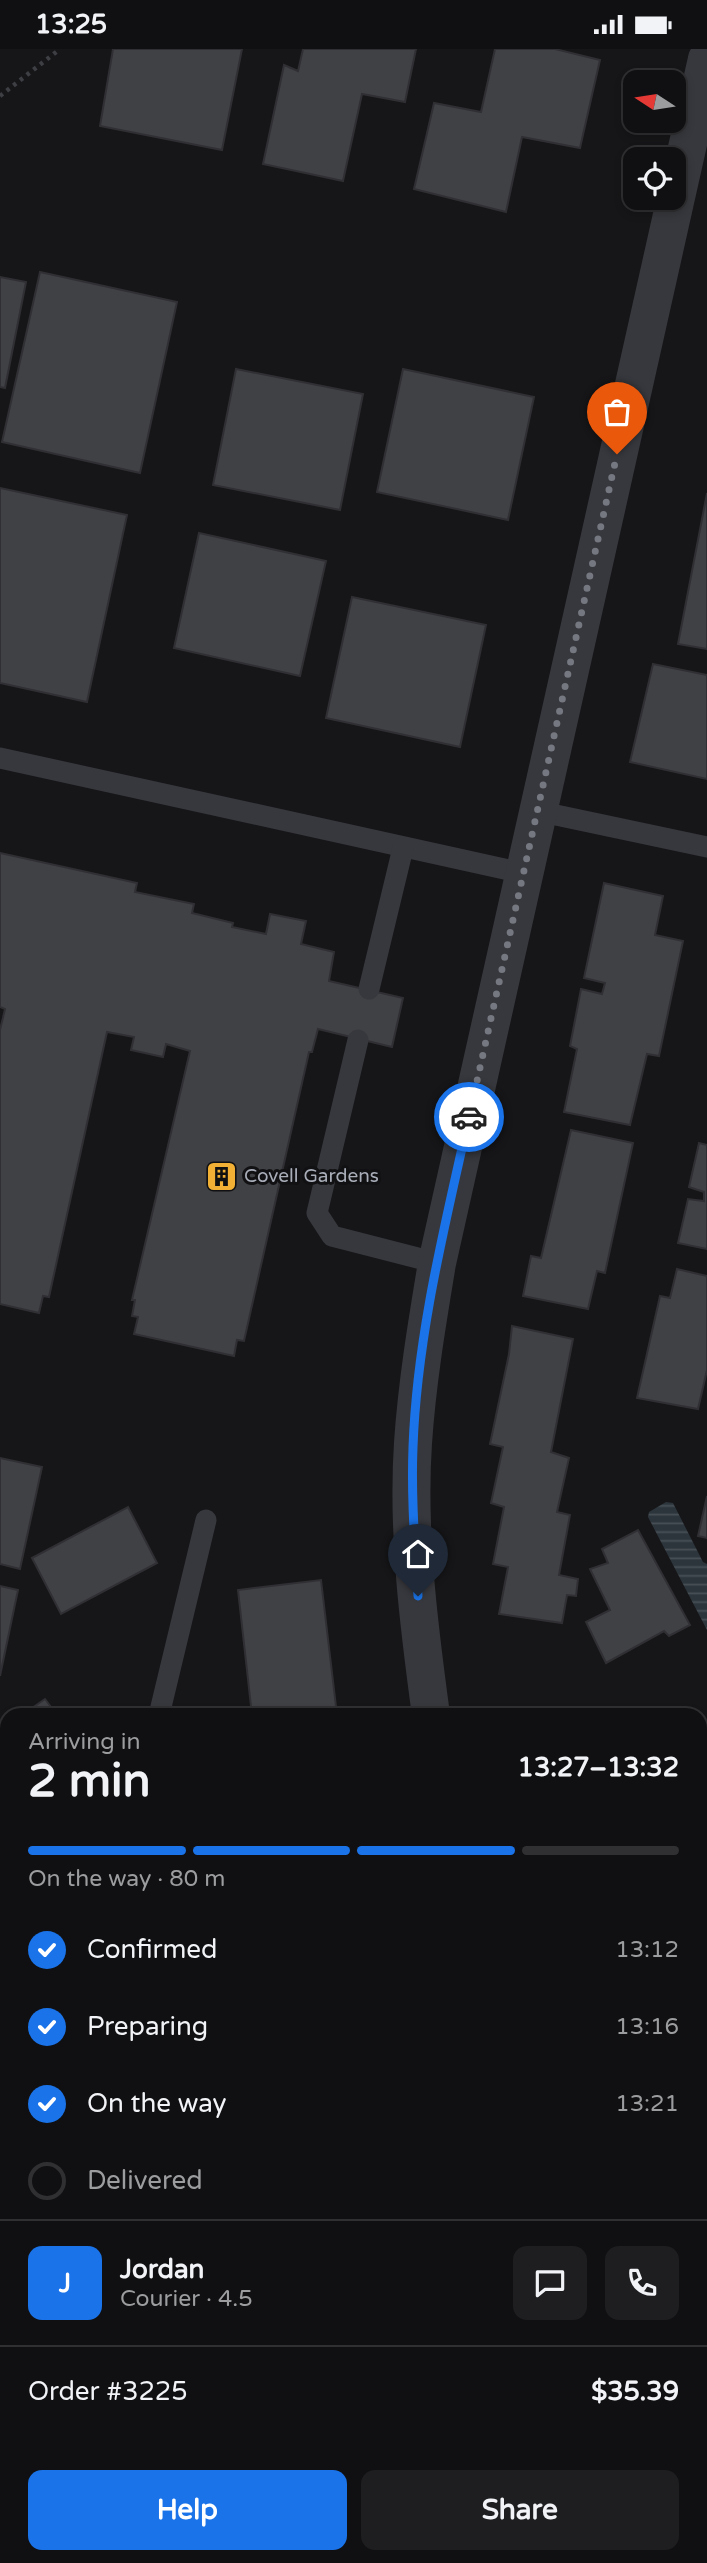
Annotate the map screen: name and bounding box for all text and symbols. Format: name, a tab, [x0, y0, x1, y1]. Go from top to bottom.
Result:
text: 13:25	[35, 9, 107, 40]
north arrow	[623, 70, 686, 133]
map controls	[623, 70, 686, 210]
button: locate	[623, 147, 686, 210]
pin	[587, 382, 647, 454]
icon: bag	[598, 393, 636, 431]
courier	[434, 1082, 504, 1152]
icon: car	[450, 1098, 488, 1136]
building icon: Covell Gardens	[204, 1159, 238, 1193]
place label: Covell Gardens	[244, 1165, 379, 1187]
pin	[388, 1524, 448, 1596]
icon: home	[399, 1535, 437, 1573]
text: Arriving in	[28, 1728, 141, 1756]
text: 13:27–13:32	[518, 1752, 679, 1783]
text: 2 min	[28, 1754, 151, 1809]
text: On the way · 80 m	[28, 1865, 225, 1893]
icon: check	[28, 1931, 66, 1969]
text: Confirmed	[87, 1934, 217, 1965]
text: 13:12	[615, 1936, 679, 1964]
icon: check	[28, 2008, 66, 2046]
text: Preparing	[87, 2011, 208, 2042]
text: 13:16	[615, 2013, 679, 2041]
icon: check	[28, 2085, 66, 2123]
text: On the way	[87, 2088, 227, 2119]
text: 13:21	[615, 2090, 679, 2118]
text: Delivered	[87, 2165, 203, 2196]
button: chat	[513, 2246, 587, 2320]
button: phone	[605, 2246, 679, 2320]
text: Jordan	[120, 2254, 204, 2285]
text: J	[59, 2268, 71, 2299]
text: Courier · 4.5	[120, 2285, 253, 2313]
text: Order #3225	[28, 2376, 188, 2407]
text: $35.39	[591, 2376, 679, 2407]
button: Help	[28, 2470, 347, 2550]
button: Share	[361, 2470, 679, 2550]

